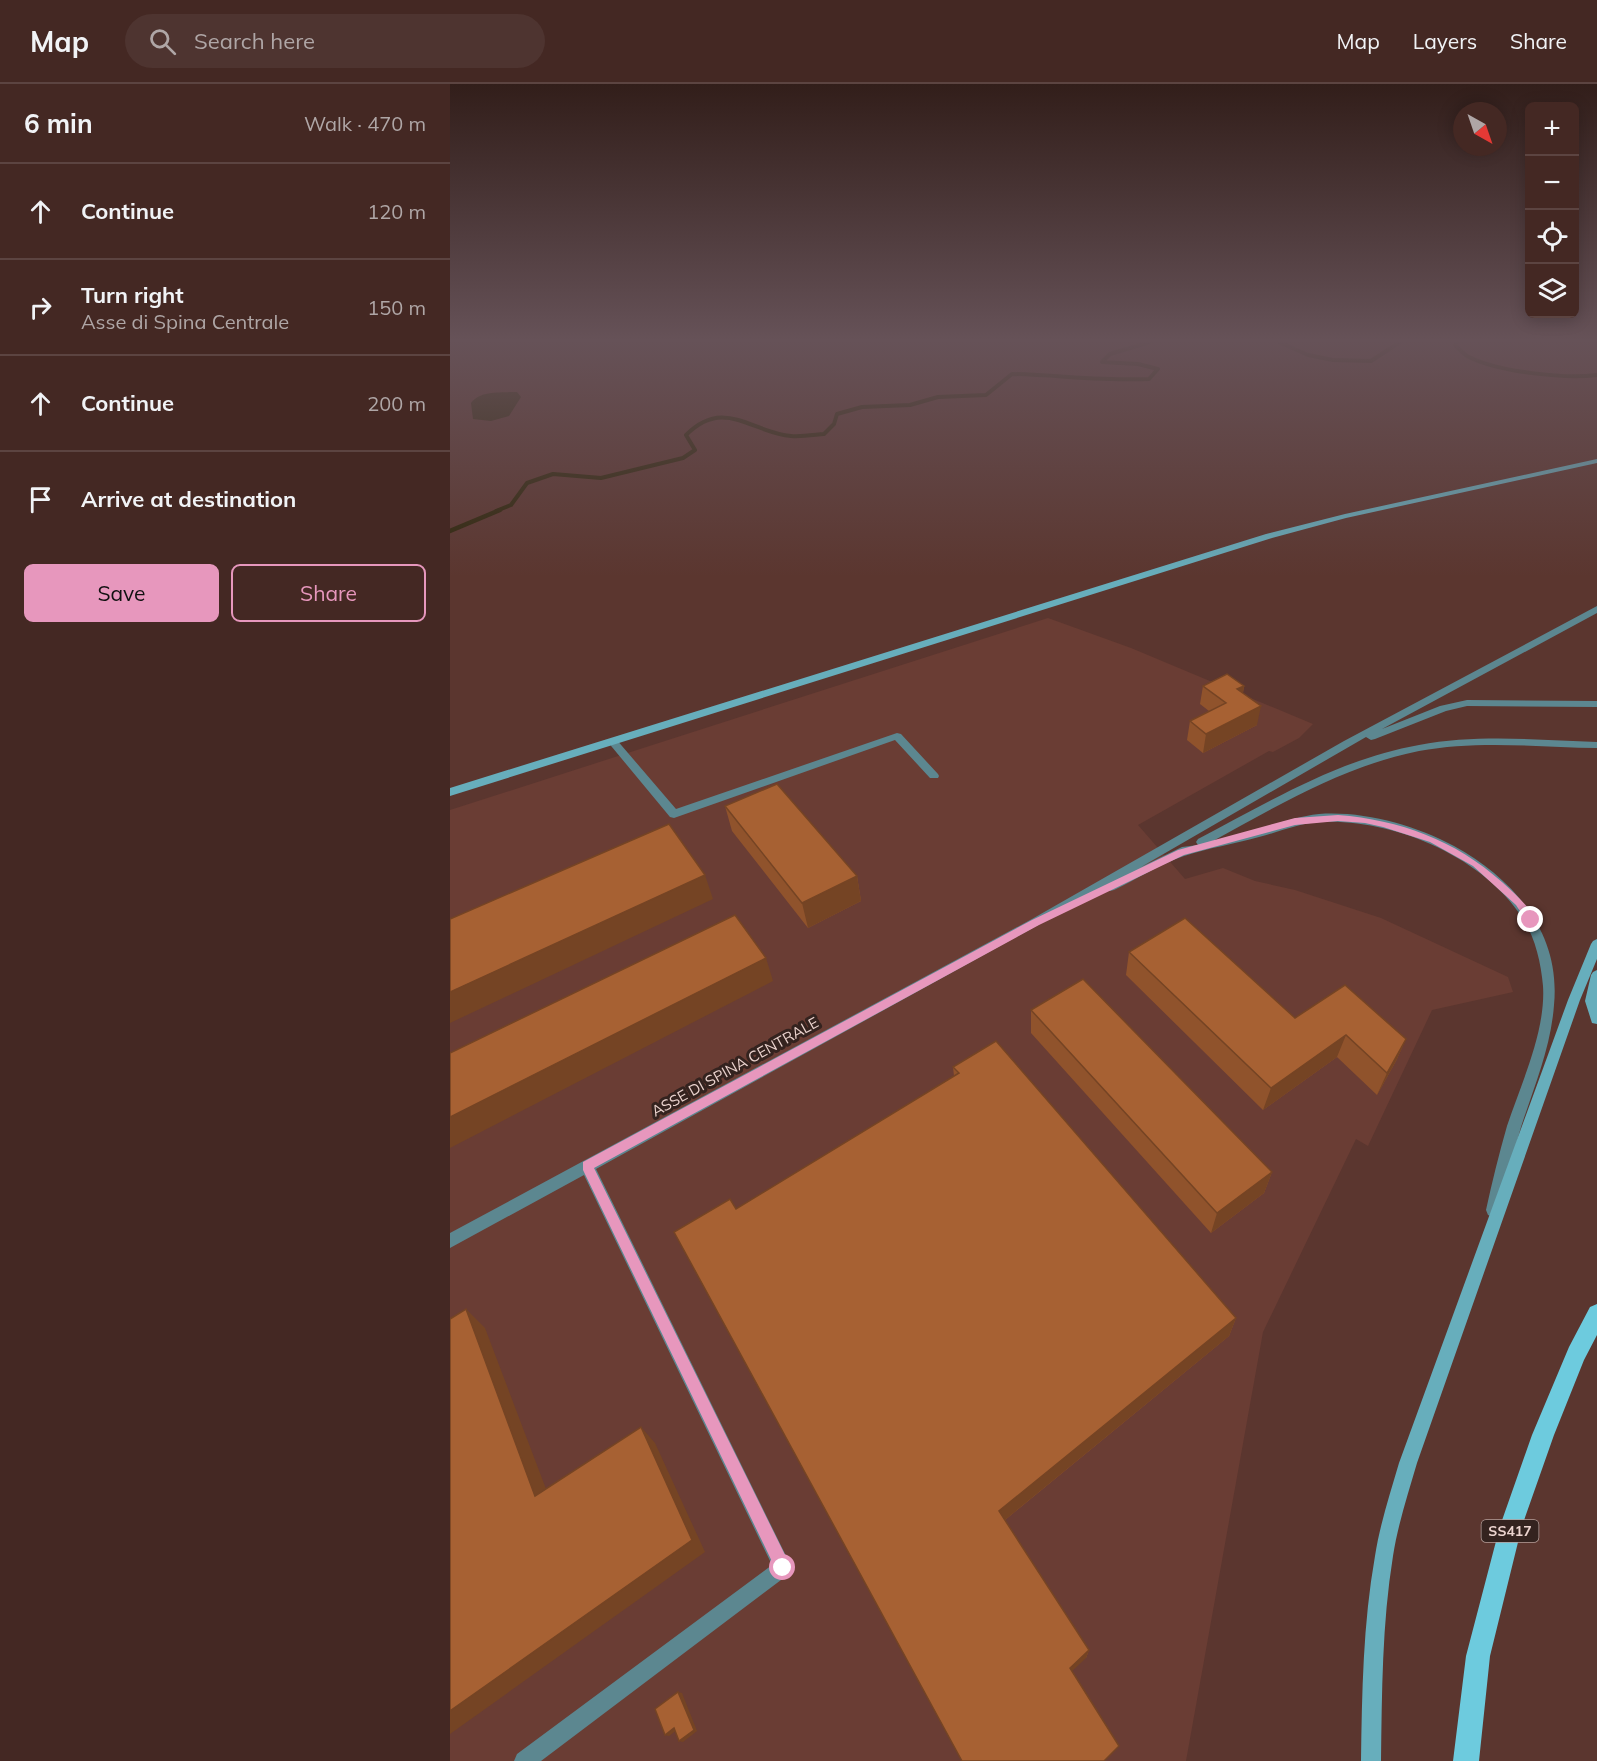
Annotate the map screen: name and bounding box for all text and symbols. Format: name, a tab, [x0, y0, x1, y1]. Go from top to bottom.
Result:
search box	[125, 14, 545, 68]
text: Map	[30, 24, 89, 59]
icon: search	[146, 25, 179, 58]
text: Search here	[194, 27, 315, 55]
text: Map	[1337, 28, 1380, 54]
text: Layers	[1413, 28, 1477, 54]
text: Share	[1510, 28, 1567, 54]
north arrow	[1453, 102, 1507, 156]
map controls	[1525, 102, 1579, 318]
button: +	[1525, 102, 1579, 156]
text: 6 min	[24, 107, 93, 140]
text: Walk · 470 m	[304, 111, 426, 136]
button: −	[1525, 156, 1579, 210]
icon: ahead	[24, 195, 57, 228]
text: Continue	[81, 197, 174, 225]
text: 120 m	[367, 199, 426, 224]
button: locate	[1525, 210, 1579, 264]
button: layers	[1525, 264, 1579, 318]
text: Turn right	[81, 281, 184, 309]
icon: right	[24, 291, 57, 324]
text: 150 m	[367, 295, 426, 320]
text: Asse di Spina Centrale	[81, 309, 289, 334]
icon: ahead	[24, 387, 57, 420]
text: Continue	[81, 389, 174, 417]
text: 200 m	[367, 391, 426, 416]
icon: arrive	[24, 483, 57, 516]
text: Arrive at destination	[81, 485, 296, 513]
button: Save	[24, 564, 219, 622]
button: Share	[231, 564, 426, 622]
route end	[1517, 906, 1543, 932]
street label: ASSE DI SPINA CENTRALE	[648, 1013, 822, 1120]
road number: SS417	[1482, 1520, 1538, 1542]
route start	[769, 1554, 795, 1580]

